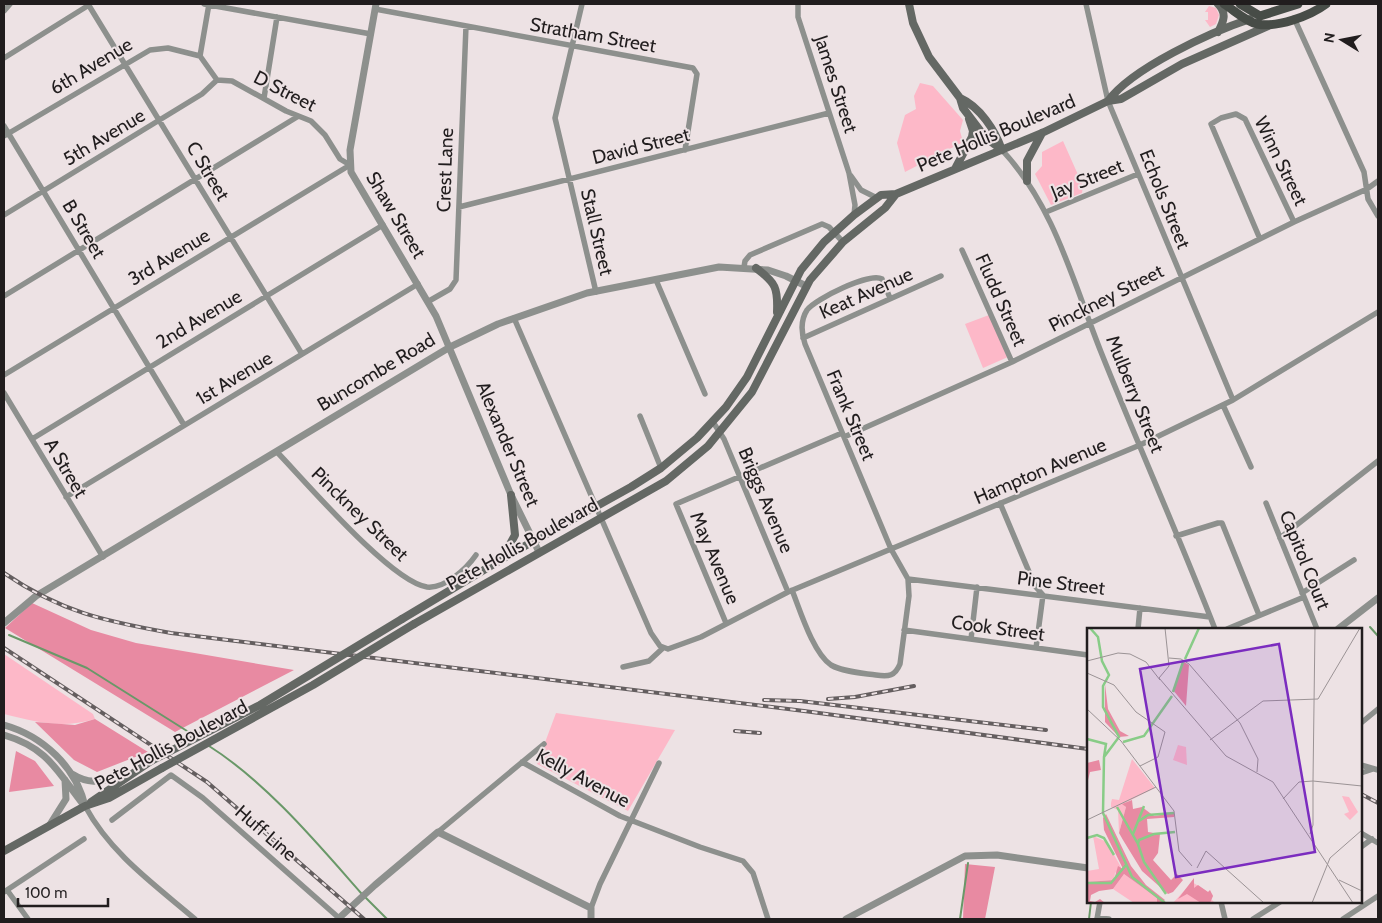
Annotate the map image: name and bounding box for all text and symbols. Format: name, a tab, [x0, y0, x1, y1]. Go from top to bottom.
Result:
street label: Stratham Street	[528, 13, 658, 58]
north arrow	[1317, 15, 1367, 65]
street label: James Street	[809, 31, 863, 136]
text: N	[1319, 31, 1339, 44]
street label: 6th Avenue	[46, 32, 137, 100]
street label: D Street	[250, 66, 321, 117]
street label: Pete Hollis Boulevard	[913, 89, 1079, 177]
street label: 5th Avenue	[59, 103, 149, 170]
street label: Winn Street	[1250, 113, 1313, 210]
street label: David Street	[590, 123, 693, 169]
street label: Crest Lane	[432, 127, 458, 213]
street label: C Street	[181, 137, 235, 205]
street label: Echols Street	[1135, 146, 1196, 253]
street label: Jay Street	[1046, 154, 1127, 204]
street label: Shaw Street	[361, 167, 431, 263]
street label: Stall Street	[576, 186, 618, 278]
street label: B Street	[58, 195, 111, 263]
street label: 3rd Avenue	[124, 224, 214, 290]
street label: Fludd Street	[970, 250, 1032, 350]
street label: Pinckney Street	[1045, 259, 1168, 337]
street label: Keat Avenue	[816, 262, 916, 324]
street label: 2nd Avenue	[152, 284, 246, 353]
street label: Buncombe Road	[313, 328, 439, 416]
street label: Mulberry Street	[1101, 332, 1169, 457]
street label: 1st Avenue	[192, 346, 277, 410]
street label: Frank Street	[822, 366, 881, 464]
street label: Alexander Street	[471, 378, 545, 511]
street label: Hampton Avenue	[970, 433, 1110, 509]
street label: A Street	[39, 434, 93, 502]
street label: Briggs Avenue	[733, 444, 799, 557]
street label: Pinckney Street	[307, 462, 414, 566]
street label: Pete Hollis Boulevard	[442, 493, 602, 595]
street label: Capitol Court	[1275, 507, 1336, 614]
street label: May Avenue	[685, 508, 745, 608]
street label: Pine Street	[1016, 566, 1107, 600]
street label: Cook Street	[950, 610, 1047, 646]
inset map	[1087, 628, 1362, 903]
street label: Pete Hollis Boulevard	[91, 695, 251, 795]
street label: Kelly Avenue	[532, 744, 634, 812]
street label: Huff Line	[231, 800, 302, 866]
scale bar	[18, 876, 108, 908]
text: 100 m	[25, 884, 67, 902]

